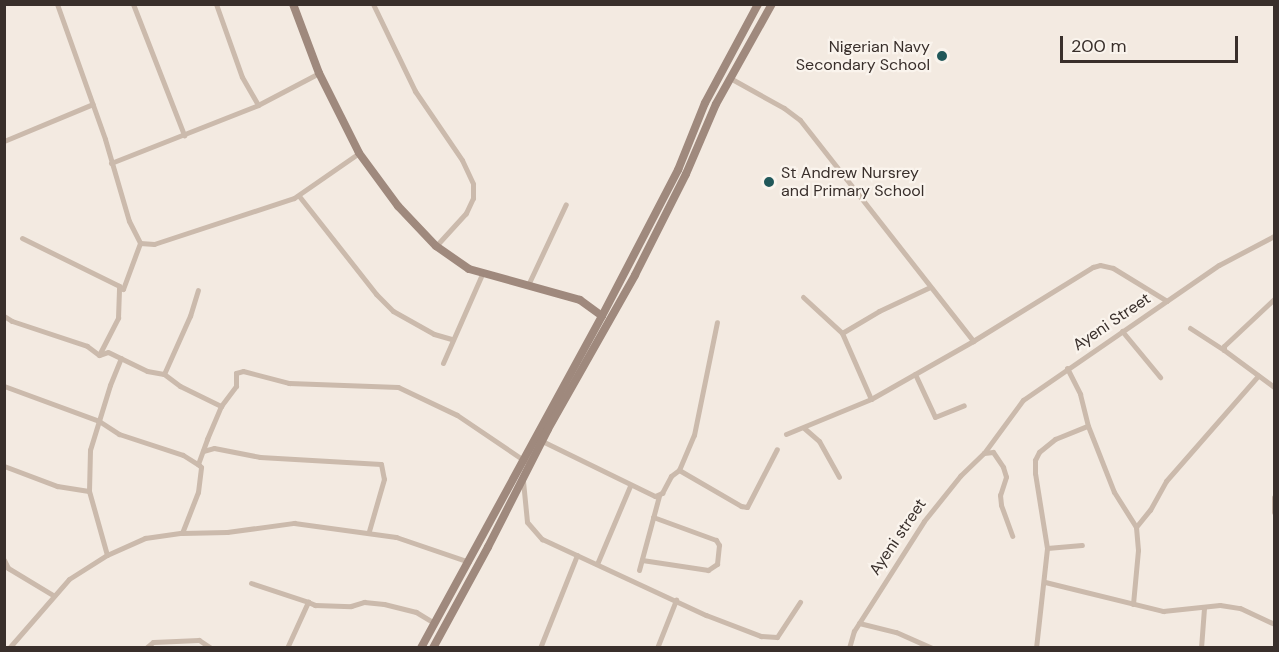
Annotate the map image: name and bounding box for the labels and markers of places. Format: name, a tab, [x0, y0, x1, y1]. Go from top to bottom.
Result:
place label: Nigerian Navy Secondary School	[796, 37, 930, 75]
marker: Nigerian Navy Secondary School	[935, 49, 949, 63]
place label: St Andrew Nursrey and Primary School	[781, 163, 924, 201]
marker: St Andrew Nursrey and Primary School	[762, 175, 776, 189]

